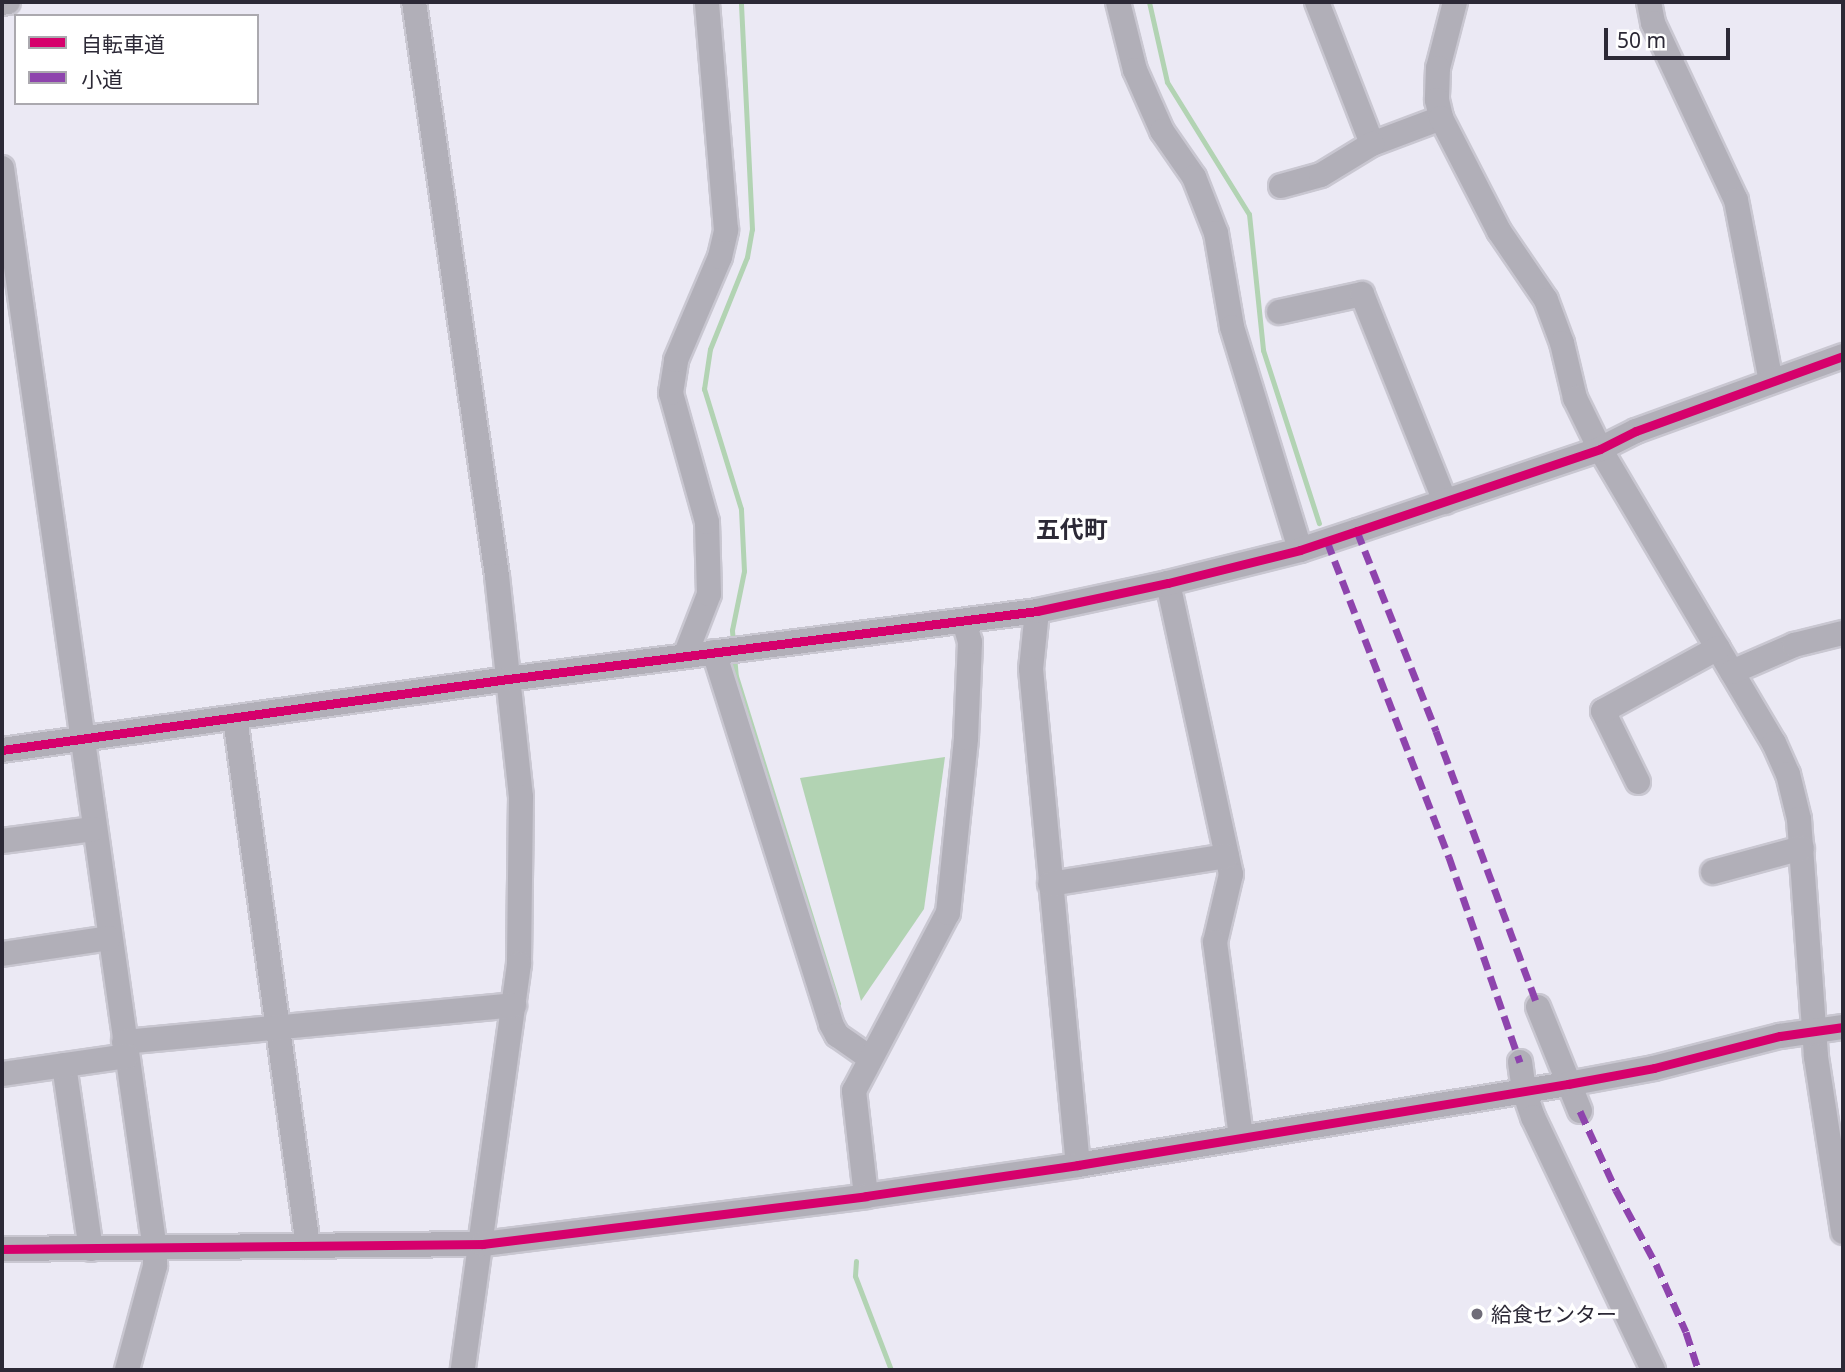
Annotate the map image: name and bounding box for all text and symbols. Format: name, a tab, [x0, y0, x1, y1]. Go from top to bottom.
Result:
legend	[14, 14, 259, 105]
scale bar	[1607, 14, 1733, 58]
text: 50 m	[1617, 26, 1666, 54]
text: 自転車道	[81, 30, 165, 58]
text: 小道	[81, 65, 123, 93]
district label: 五代町	[1036, 515, 1108, 543]
place label: 給食センター	[1491, 1301, 1617, 1327]
marker: 給食センター	[1469, 1306, 1485, 1322]

